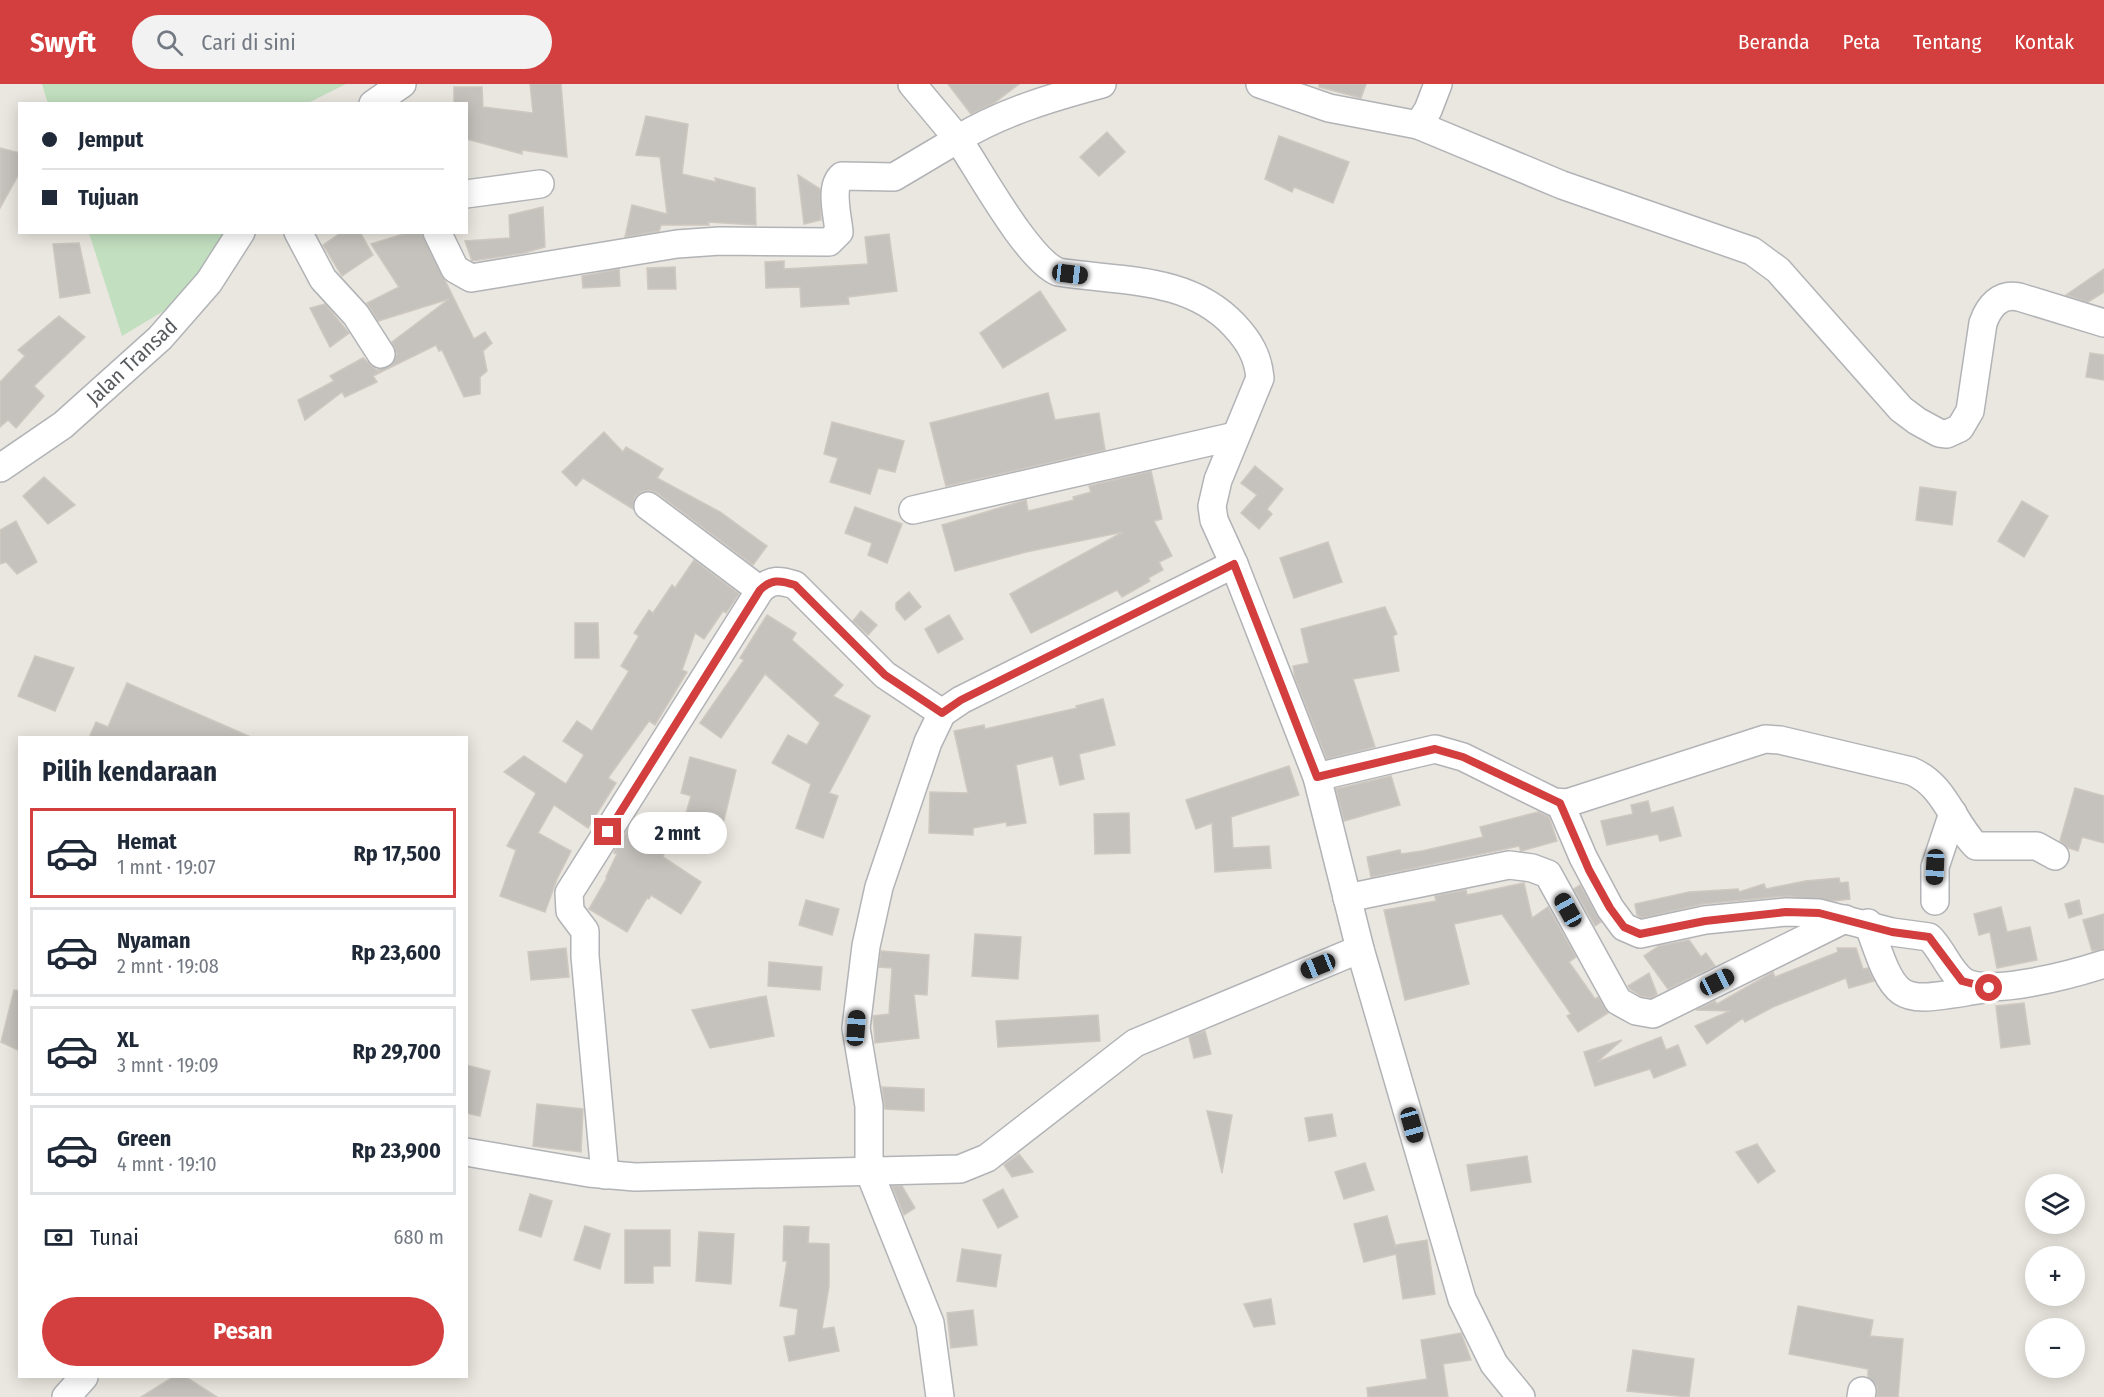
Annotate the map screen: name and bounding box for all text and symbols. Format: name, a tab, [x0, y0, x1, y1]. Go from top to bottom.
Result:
search box	[132, 15, 552, 69]
text: Swyft	[30, 26, 96, 59]
icon: search	[153, 26, 186, 59]
text: Cari di sini	[201, 29, 296, 56]
text: Beranda	[1738, 29, 1810, 55]
text: Peta	[1843, 29, 1880, 55]
text: Tentang	[1913, 29, 1981, 55]
text: Kontak	[2014, 29, 2074, 55]
text: Jemput	[78, 126, 143, 153]
text: Tujuan	[78, 184, 139, 211]
car	[1051, 263, 1089, 285]
street label: Jalan Transad	[81, 313, 183, 411]
text: Pilih kendaraan	[42, 756, 217, 788]
callout: 2 mnt	[629, 811, 728, 853]
route end	[594, 818, 621, 845]
text: 2 mnt	[654, 821, 701, 845]
icon: car	[45, 826, 99, 880]
text: Hemat	[117, 828, 177, 855]
text: Rp 17,500	[353, 840, 441, 867]
car	[1925, 849, 1945, 885]
text: 1 mnt · 19:07	[117, 855, 216, 879]
car	[1551, 890, 1585, 930]
icon: car	[45, 925, 99, 979]
text: Nyaman	[117, 927, 190, 954]
text: Rp 23,600	[351, 939, 441, 966]
car	[1298, 951, 1338, 981]
text: 2 mnt · 19:08	[117, 954, 219, 978]
car	[1697, 966, 1737, 998]
route start	[1975, 974, 2002, 1001]
car	[846, 1009, 866, 1047]
icon: car	[45, 1024, 99, 1078]
text: XL	[117, 1026, 139, 1053]
text: Rp 29,700	[352, 1038, 441, 1065]
text: 3 mnt · 19:09	[117, 1053, 219, 1077]
car	[1398, 1105, 1426, 1145]
icon: car	[45, 1123, 99, 1177]
text: Green	[117, 1125, 171, 1152]
text: Rp 23,900	[352, 1137, 441, 1164]
text: 4 mnt · 19:10	[117, 1152, 217, 1176]
map controls	[2025, 1174, 2085, 1378]
button: layers	[2025, 1174, 2085, 1234]
icon: cash	[42, 1221, 75, 1254]
text: Tunai	[90, 1224, 139, 1251]
text: 680 m	[394, 1225, 444, 1249]
button: +	[2025, 1246, 2085, 1306]
button: Pesan	[42, 1297, 444, 1366]
button: −	[2025, 1318, 2085, 1378]

